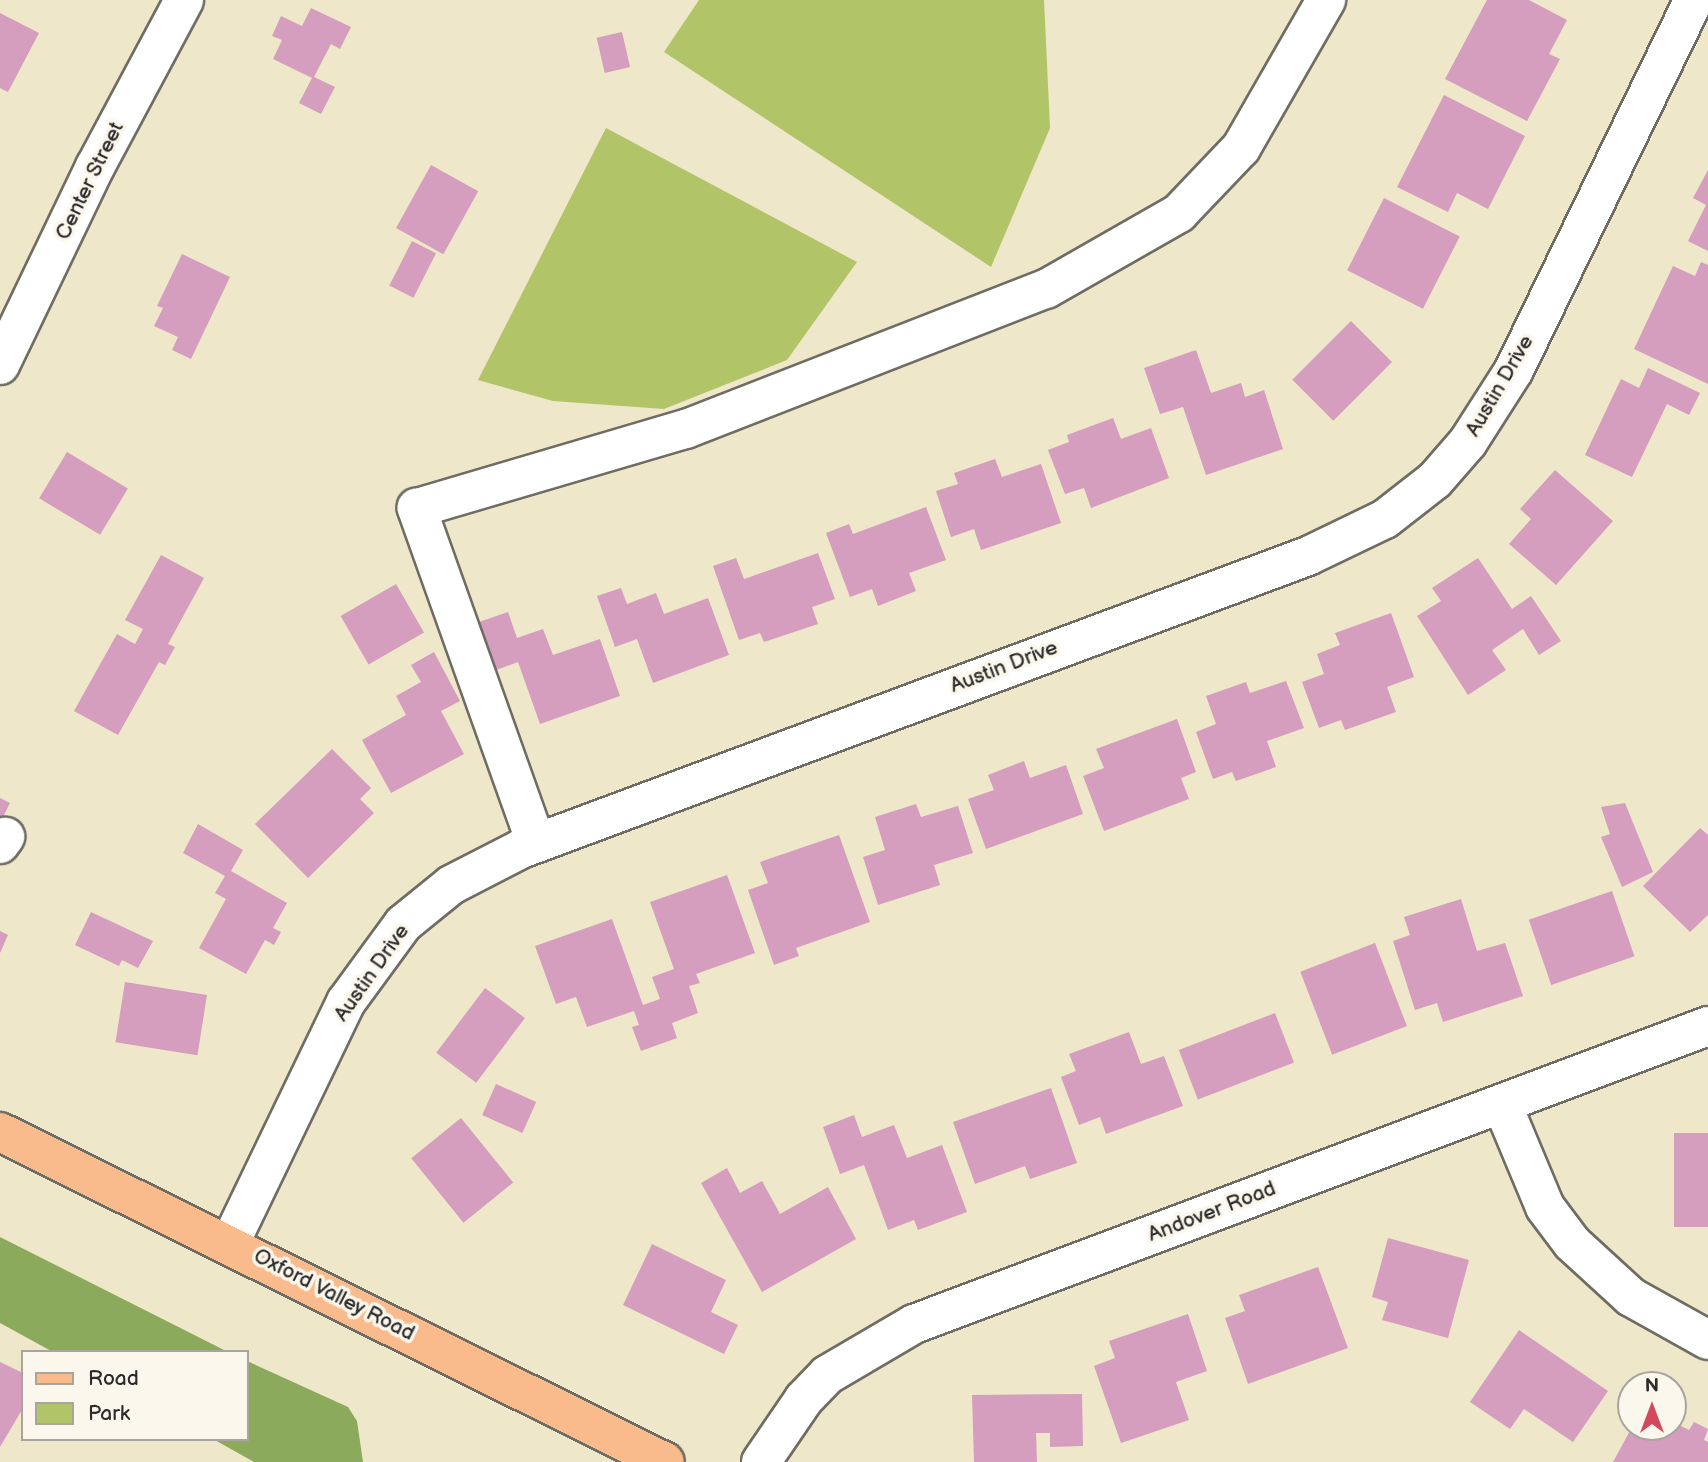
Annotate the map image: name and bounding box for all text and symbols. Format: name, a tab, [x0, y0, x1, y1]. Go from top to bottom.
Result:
street label: Center Street	[51, 118, 129, 244]
street label: Austin Drive	[1461, 331, 1539, 441]
street label: Austin Drive	[947, 635, 1061, 699]
street label: Austin Drive	[329, 920, 415, 1026]
street label: Andover Road	[1145, 1176, 1279, 1248]
street label: Oxford Valley Road	[249, 1243, 419, 1347]
legend	[21, 1350, 248, 1441]
text: Road	[88, 1366, 139, 1391]
north arrow	[1617, 1371, 1687, 1441]
text: N	[1645, 1375, 1659, 1398]
text: Park	[88, 1401, 130, 1426]

